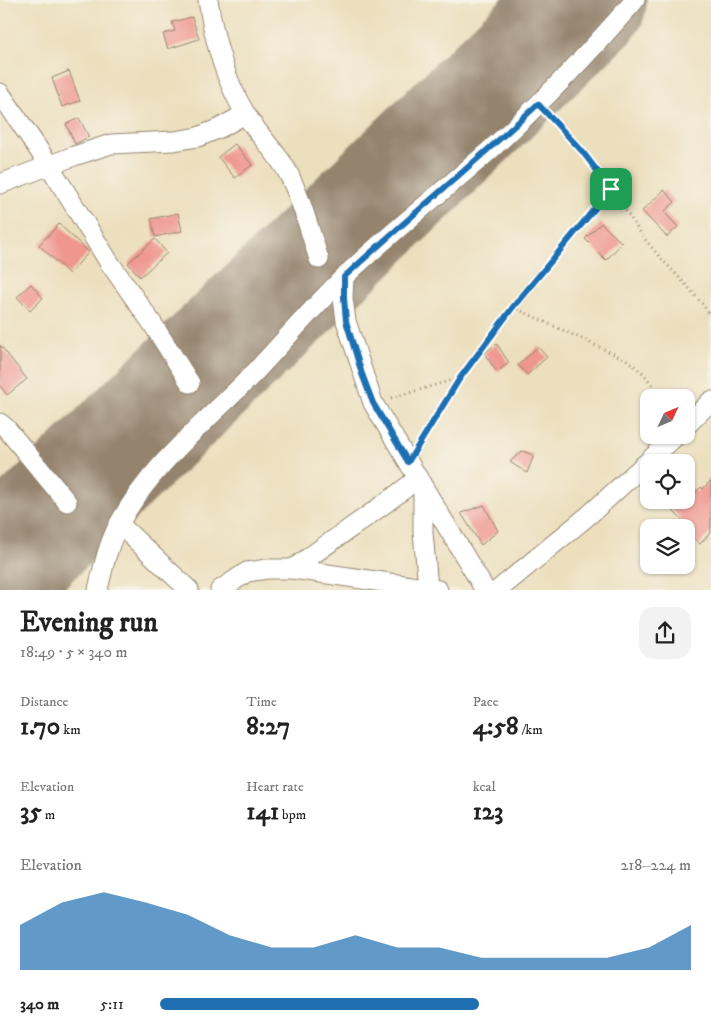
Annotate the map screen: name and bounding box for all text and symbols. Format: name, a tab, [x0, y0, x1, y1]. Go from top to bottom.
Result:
pin	[590, 168, 632, 210]
icon: arrive	[597, 175, 625, 203]
north arrow	[640, 389, 695, 444]
map controls	[640, 389, 695, 574]
button: locate	[640, 454, 695, 509]
button: layers	[640, 519, 695, 574]
text: Evening run	[20, 605, 158, 640]
button: share	[639, 607, 691, 659]
text: 18:49 · 5 × 340 m	[20, 642, 128, 662]
text: Distance	[20, 693, 68, 711]
text: Time	[246, 693, 277, 711]
text: Pace	[473, 693, 499, 711]
text: 1.70	[20, 711, 60, 742]
text: 8:27	[246, 711, 290, 742]
text: 4:58	[473, 711, 518, 742]
text: km	[60, 721, 81, 739]
text: /km	[518, 721, 543, 739]
text: Elevation	[20, 778, 74, 796]
text: Heart rate	[246, 778, 304, 796]
text: kcal	[473, 778, 496, 796]
text: 35	[20, 796, 42, 827]
text: 141	[246, 796, 279, 827]
text: 123	[473, 796, 503, 827]
text: m	[42, 806, 55, 824]
text: bpm	[279, 806, 306, 824]
text: Elevation	[20, 855, 82, 875]
text: 218–224 m	[620, 855, 691, 875]
text: 340 m	[20, 994, 59, 1014]
text: 5:11	[100, 994, 124, 1014]

